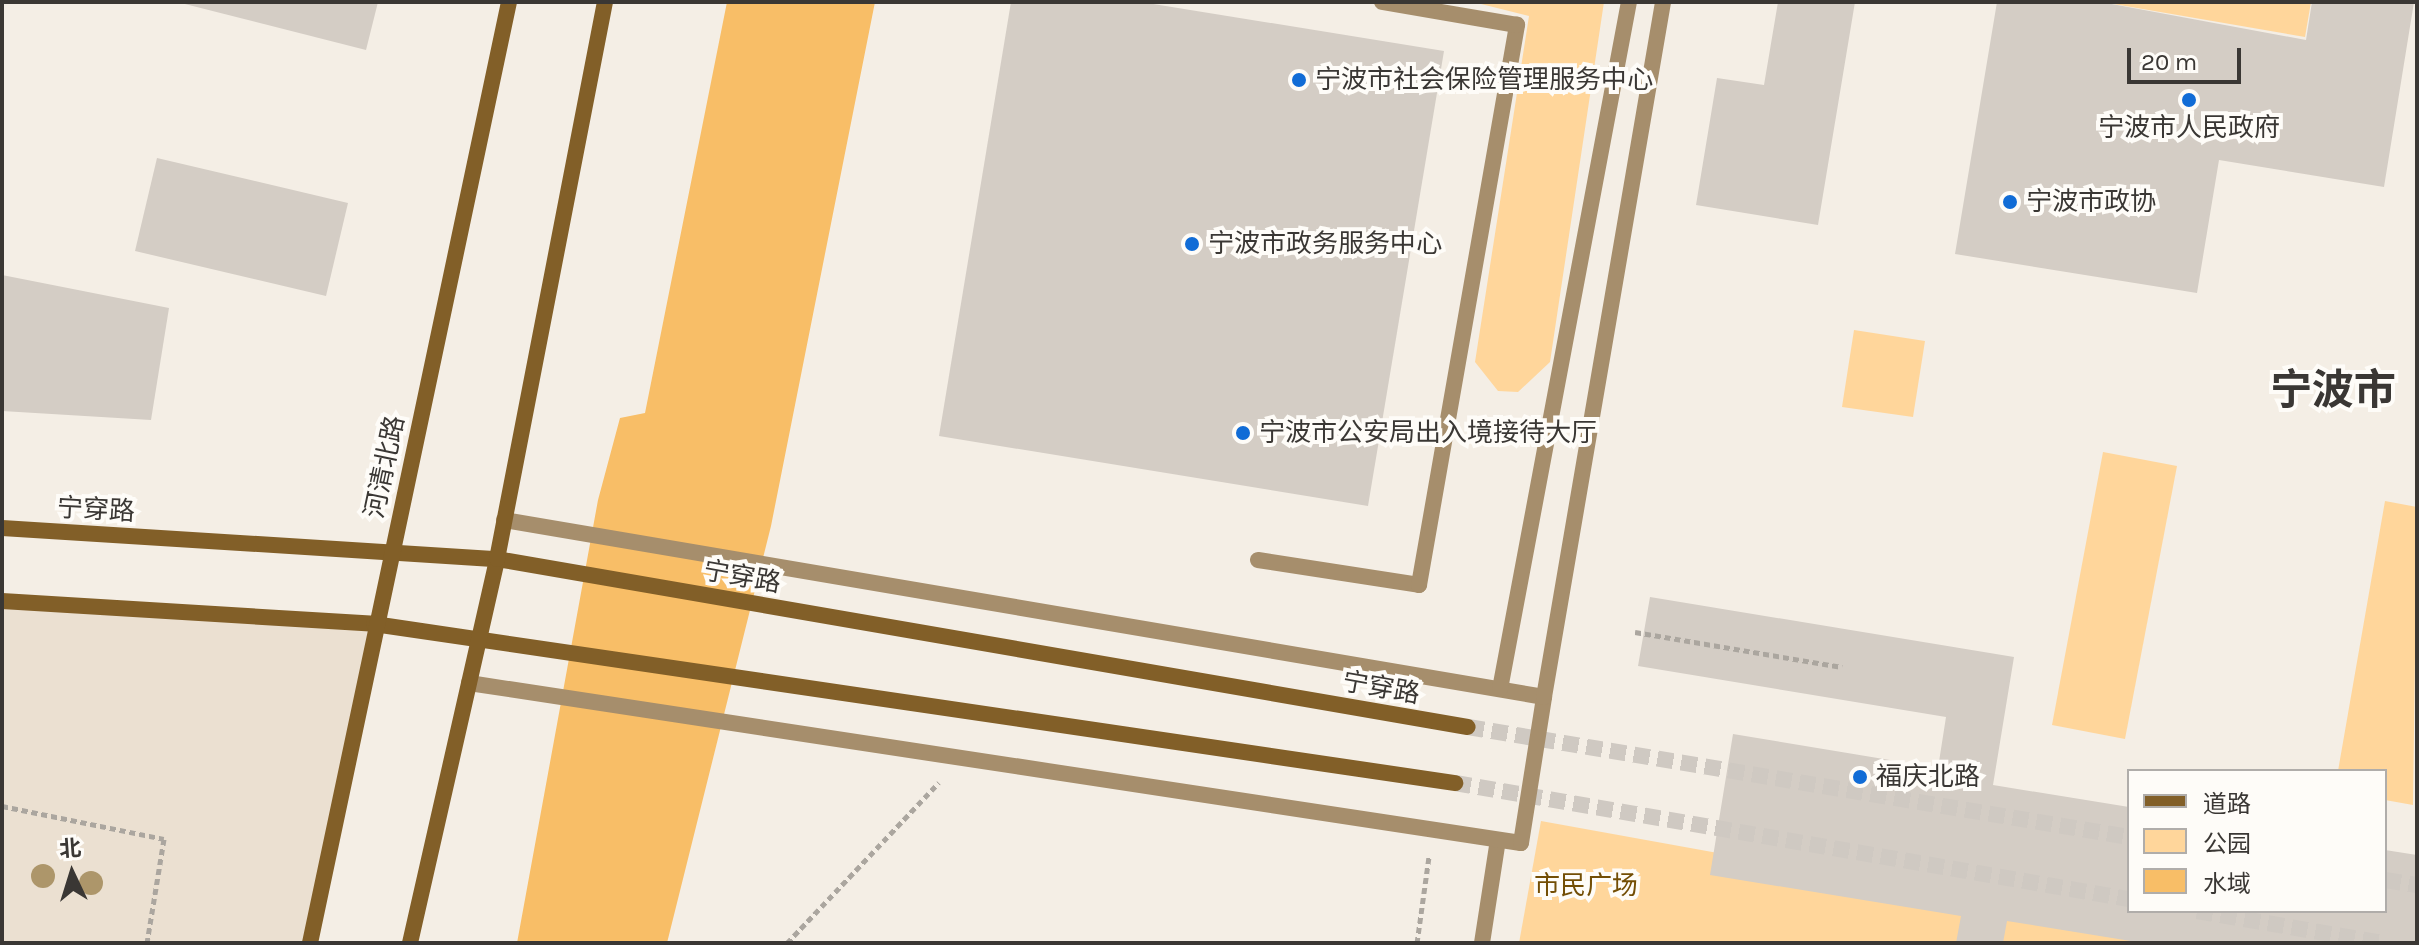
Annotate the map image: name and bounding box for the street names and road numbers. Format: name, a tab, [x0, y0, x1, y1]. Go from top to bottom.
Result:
street label: 河清北路	[359, 413, 411, 521]
street label: 宁穿路	[56, 492, 136, 528]
street label: 宁穿路	[701, 555, 783, 599]
street label: 宁穿路	[1340, 666, 1422, 710]

